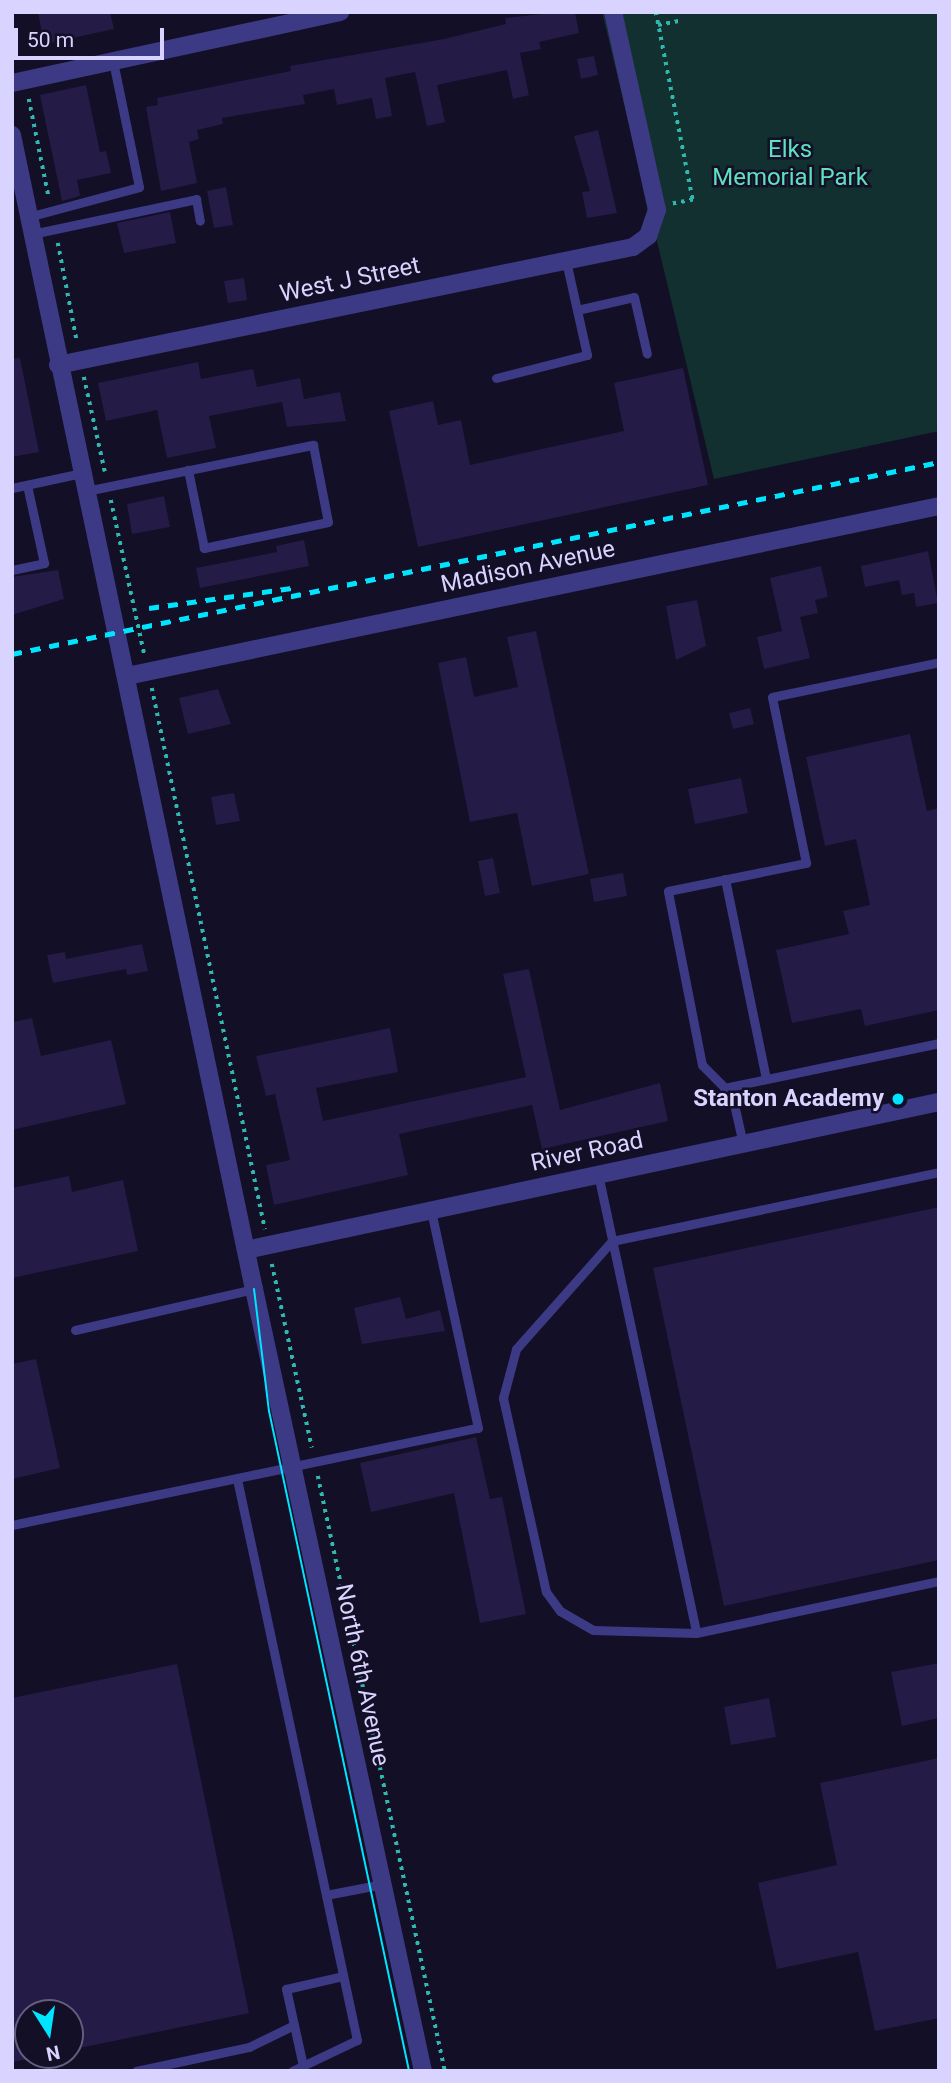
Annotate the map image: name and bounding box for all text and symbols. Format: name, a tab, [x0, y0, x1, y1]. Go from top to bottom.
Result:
scale bar	[18, 14, 168, 58]
text: 50 m	[27, 28, 74, 52]
park label: Elks Memorial Park	[712, 136, 868, 192]
street label: West J Street	[277, 251, 423, 309]
street label: Madison Avenue	[438, 534, 618, 600]
place label: Stanton Academy	[693, 1085, 884, 1113]
marker: Stanton Academy	[890, 1091, 906, 1107]
street label: River Road	[528, 1126, 646, 1178]
street label: North 6th Avenue	[329, 1581, 395, 1769]
north arrow	[14, 1999, 84, 2069]
text: N	[44, 2040, 62, 2066]

